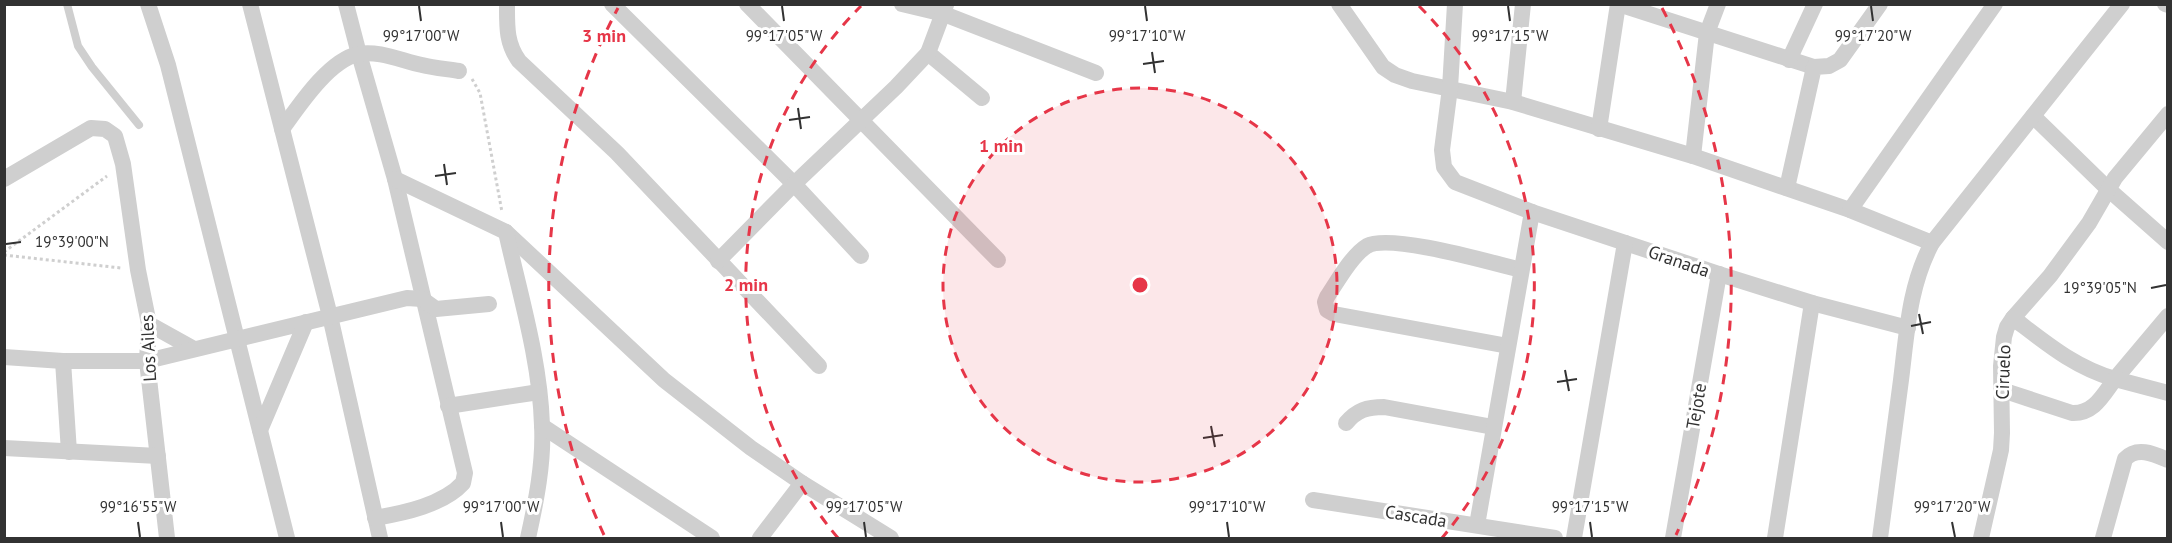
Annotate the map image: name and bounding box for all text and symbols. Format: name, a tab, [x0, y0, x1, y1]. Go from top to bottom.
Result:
text: 3 min	[582, 24, 626, 47]
text: 99°17'00"W	[383, 26, 460, 45]
text: 99°17'05"W	[746, 26, 823, 45]
text: 99°17'10"W	[1109, 26, 1186, 45]
text: 99°17'15"W	[1472, 26, 1549, 45]
text: 99°17'20"W	[1835, 26, 1912, 45]
text: 1 min	[979, 134, 1023, 157]
text: 19°39'00"N	[35, 232, 109, 251]
street label: Granada	[1645, 240, 1713, 282]
text: 2 min	[724, 273, 768, 296]
centre of rings	[1130, 275, 1150, 295]
text: 19°39'05"N	[2063, 278, 2137, 297]
street label: Los Ailes	[135, 314, 161, 382]
street label: Ciruelo	[1991, 344, 2015, 400]
street label: Tejote	[1681, 381, 1711, 431]
text: 99°16'55"W	[100, 497, 177, 516]
text: 99°17'00"W	[463, 497, 540, 516]
text: 99°17'05"W	[826, 497, 903, 516]
text: 99°17'10"W	[1189, 497, 1266, 516]
text: 99°17'15"W	[1552, 497, 1629, 516]
text: 99°17'20"W	[1914, 497, 1991, 516]
street label: Cascada	[1384, 500, 1448, 532]

